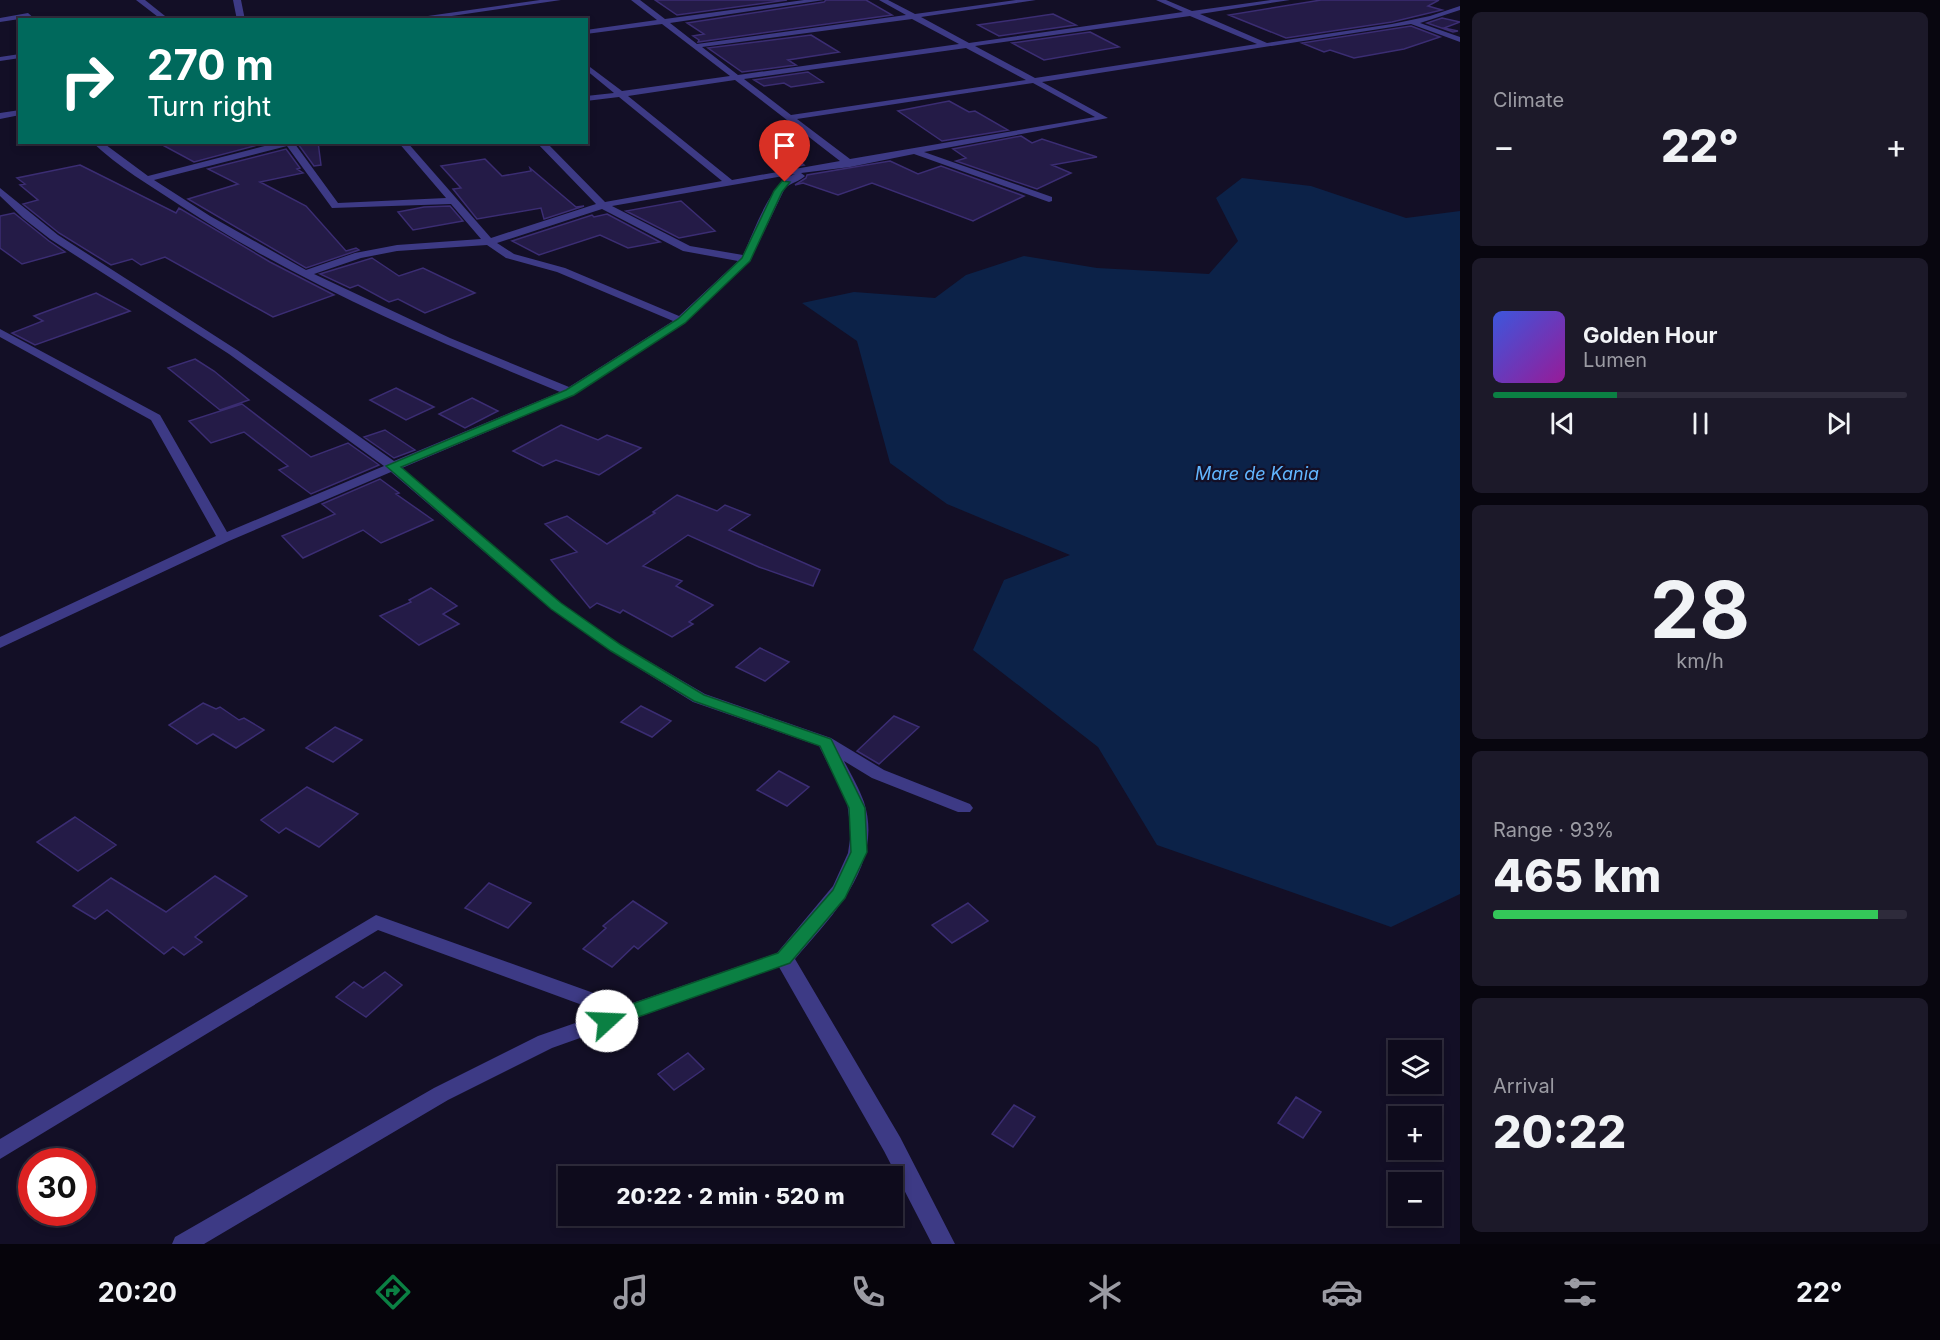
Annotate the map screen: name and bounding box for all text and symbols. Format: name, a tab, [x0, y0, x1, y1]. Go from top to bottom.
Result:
text: 270 m	[147, 39, 274, 90]
icon: right	[48, 42, 126, 120]
text: Climate	[1493, 88, 1564, 112]
text: Turn right	[147, 90, 271, 123]
text: 22°	[1661, 118, 1739, 173]
pin	[759, 120, 810, 182]
text: −	[1493, 126, 1515, 166]
text: +	[1885, 126, 1907, 166]
icon: arrive	[768, 129, 801, 162]
text: Golden Hour	[1583, 322, 1717, 348]
text: Lumen	[1583, 348, 1647, 372]
icon: previous	[1546, 407, 1579, 440]
icon: pause	[1684, 407, 1717, 440]
icon: next	[1822, 407, 1855, 440]
water label: Mare de Kania	[1195, 463, 1319, 484]
text: 28	[1650, 562, 1750, 657]
text: km/h	[1676, 649, 1724, 673]
text: Range · 93%	[1493, 818, 1614, 842]
text: 465 km	[1493, 848, 1661, 903]
position arrow	[575, 989, 639, 1053]
map controls	[1388, 1040, 1442, 1226]
button: layers	[1388, 1040, 1442, 1094]
text: Arrival	[1493, 1074, 1555, 1098]
text: 20:22	[1493, 1104, 1626, 1159]
button: +	[1388, 1106, 1442, 1160]
speed limit sign: 30	[18, 1148, 96, 1226]
button: −	[1388, 1172, 1442, 1226]
text: 20:22 · 2 min · 520 m	[616, 1183, 845, 1209]
icon: directions	[372, 1271, 414, 1313]
icon: music	[610, 1271, 652, 1313]
icon: phone	[847, 1271, 889, 1313]
icon: climate	[1084, 1271, 1126, 1313]
icon: car	[1321, 1271, 1363, 1313]
icon: filters	[1559, 1271, 1601, 1313]
text: 20:20	[98, 1276, 177, 1309]
text: 22°	[1796, 1276, 1842, 1309]

